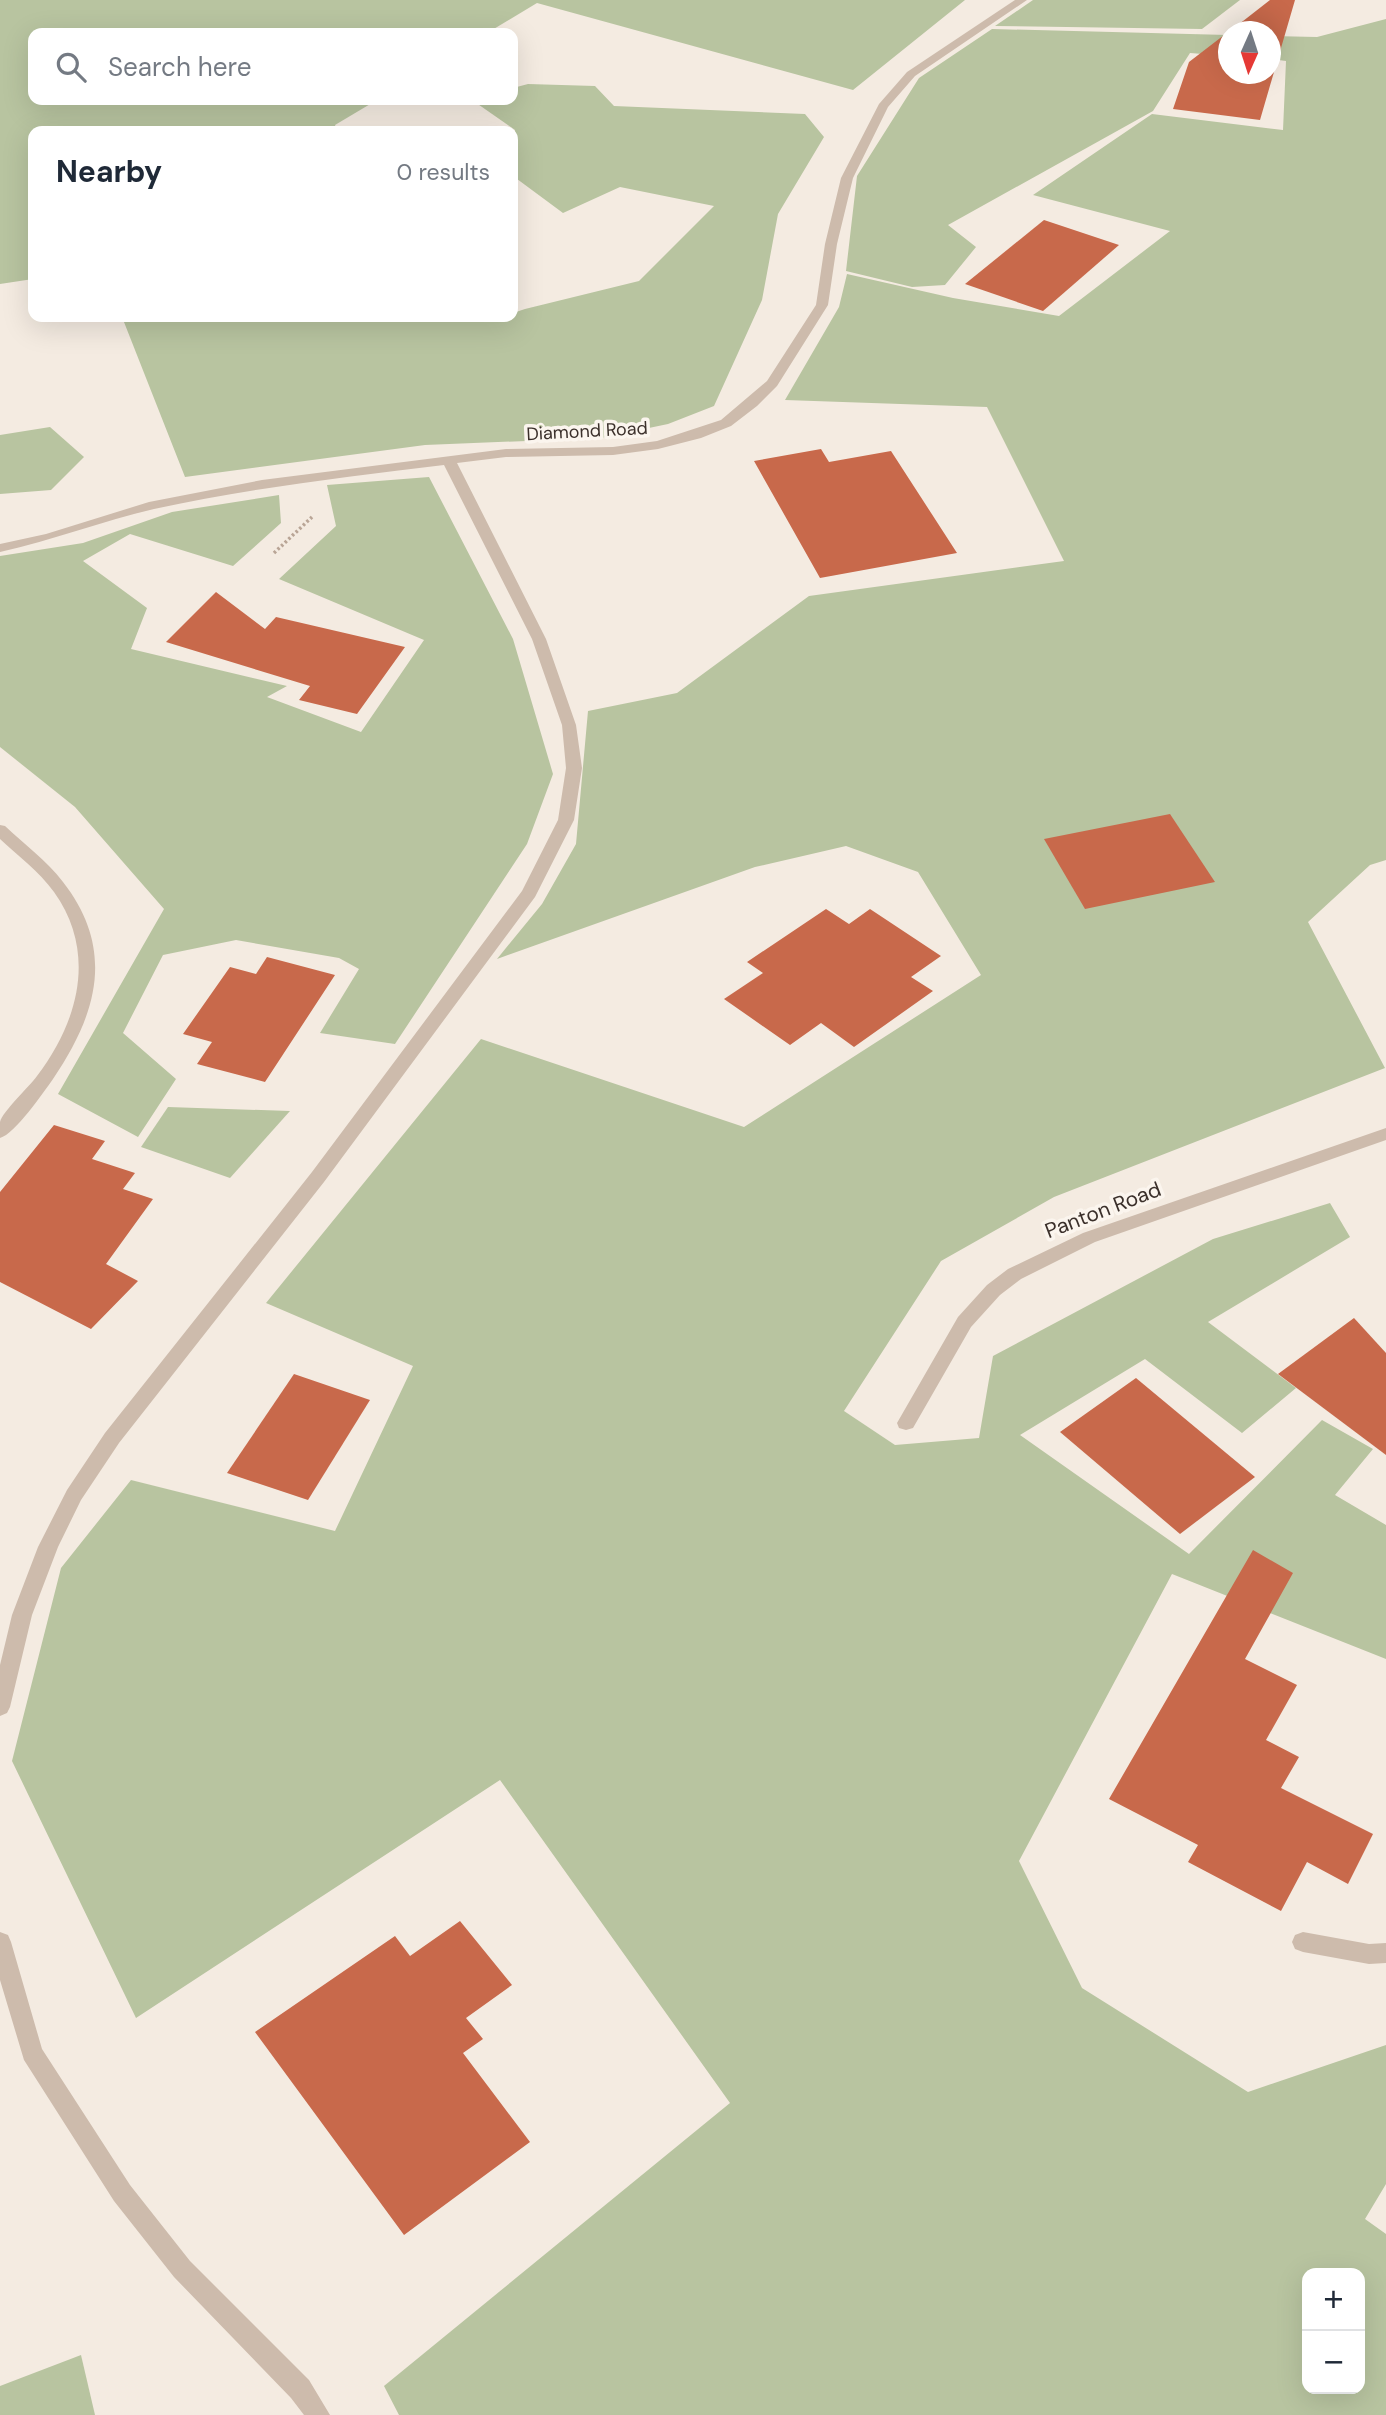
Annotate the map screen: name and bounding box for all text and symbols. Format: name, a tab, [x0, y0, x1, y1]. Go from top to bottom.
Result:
north arrow	[1218, 21, 1281, 84]
search box	[28, 28, 518, 105]
icon: search	[52, 48, 90, 86]
text: Search here	[108, 50, 251, 84]
text: Nearby	[56, 152, 162, 191]
text: 0 results	[397, 157, 490, 187]
street label: Diamond Road	[526, 416, 648, 446]
street label: Panton Road	[1041, 1175, 1165, 1245]
map controls	[1302, 2268, 1365, 2394]
button: +	[1302, 2268, 1365, 2331]
button: −	[1302, 2331, 1365, 2394]

